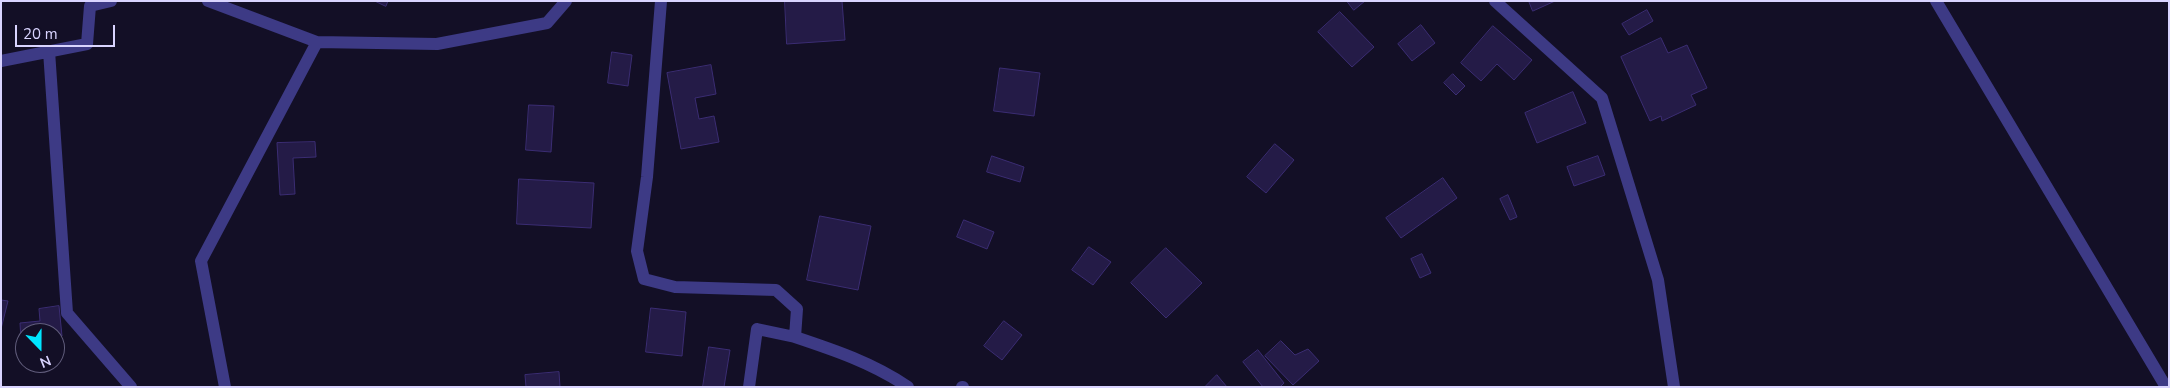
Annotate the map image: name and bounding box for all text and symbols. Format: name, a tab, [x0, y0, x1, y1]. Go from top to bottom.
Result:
scale bar	[18, 15, 118, 47]
text: 20 m	[23, 24, 58, 44]
north arrow	[15, 323, 65, 373]
text: N	[37, 351, 54, 372]

